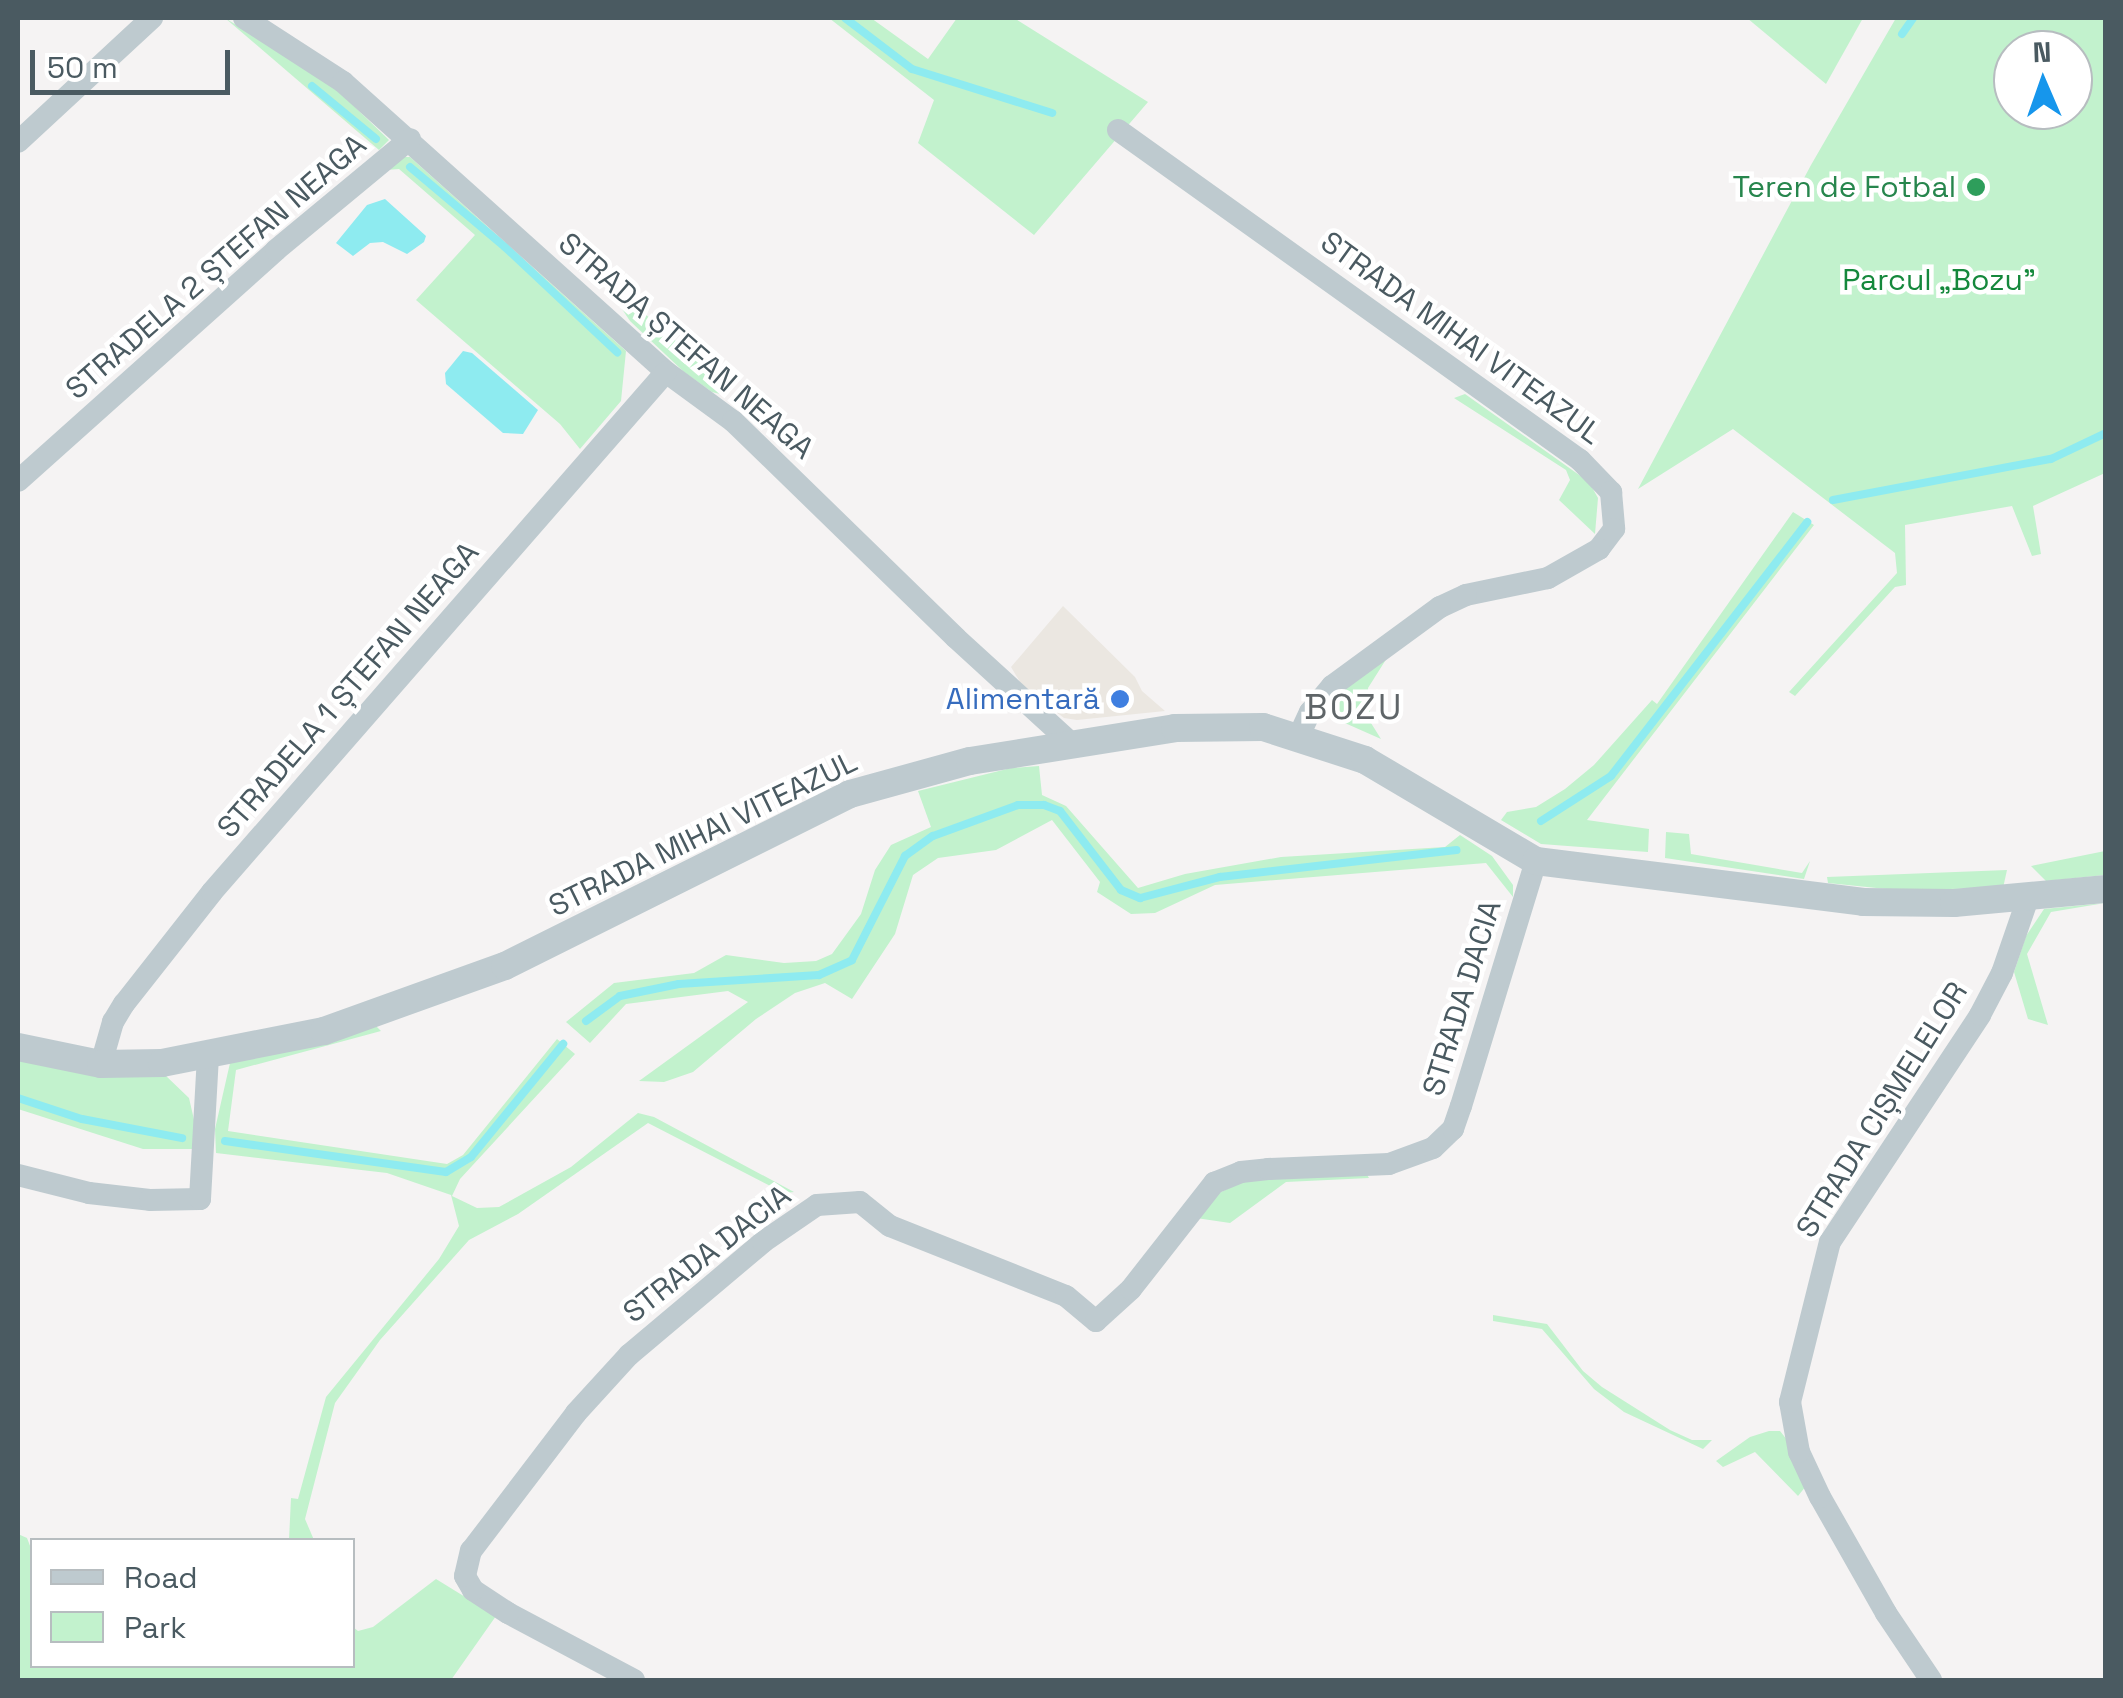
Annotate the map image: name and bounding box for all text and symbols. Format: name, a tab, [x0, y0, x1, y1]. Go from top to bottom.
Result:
scale bar	[35, 30, 235, 92]
north arrow	[1993, 30, 2093, 130]
text: N	[2032, 34, 2052, 70]
text: 50 m	[47, 48, 118, 87]
street label: STRADELA 2 ȘTEFAN NEAGA	[58, 127, 374, 407]
place label: Teren de Fotbal	[1733, 169, 1956, 205]
marker: Teren de Fotbal	[1965, 176, 1987, 198]
street label: STRADA MIHAI VITEAZUL	[1313, 224, 1609, 452]
street label: STRADA ȘTEFAN NEAGA	[551, 225, 821, 467]
park label: Parcul „Bozu”	[1842, 262, 2036, 298]
street label: STRADELA 1 ȘTEFAN NEAGA	[210, 535, 486, 845]
place label: Alimentară	[946, 681, 1100, 717]
district label: BOZU	[1304, 686, 1404, 728]
marker: Alimentară	[1109, 688, 1131, 710]
street label: STRADA MIHAI VITEAZUL	[543, 744, 863, 924]
street label: STRADA DACIA	[1415, 896, 1509, 1100]
street label: STRADA CIȘMELELOR	[1789, 975, 1975, 1245]
street label: STRADA DACIA	[616, 1177, 798, 1331]
legend	[30, 1538, 355, 1668]
text: Road	[124, 1558, 198, 1597]
text: Park	[124, 1608, 186, 1647]

